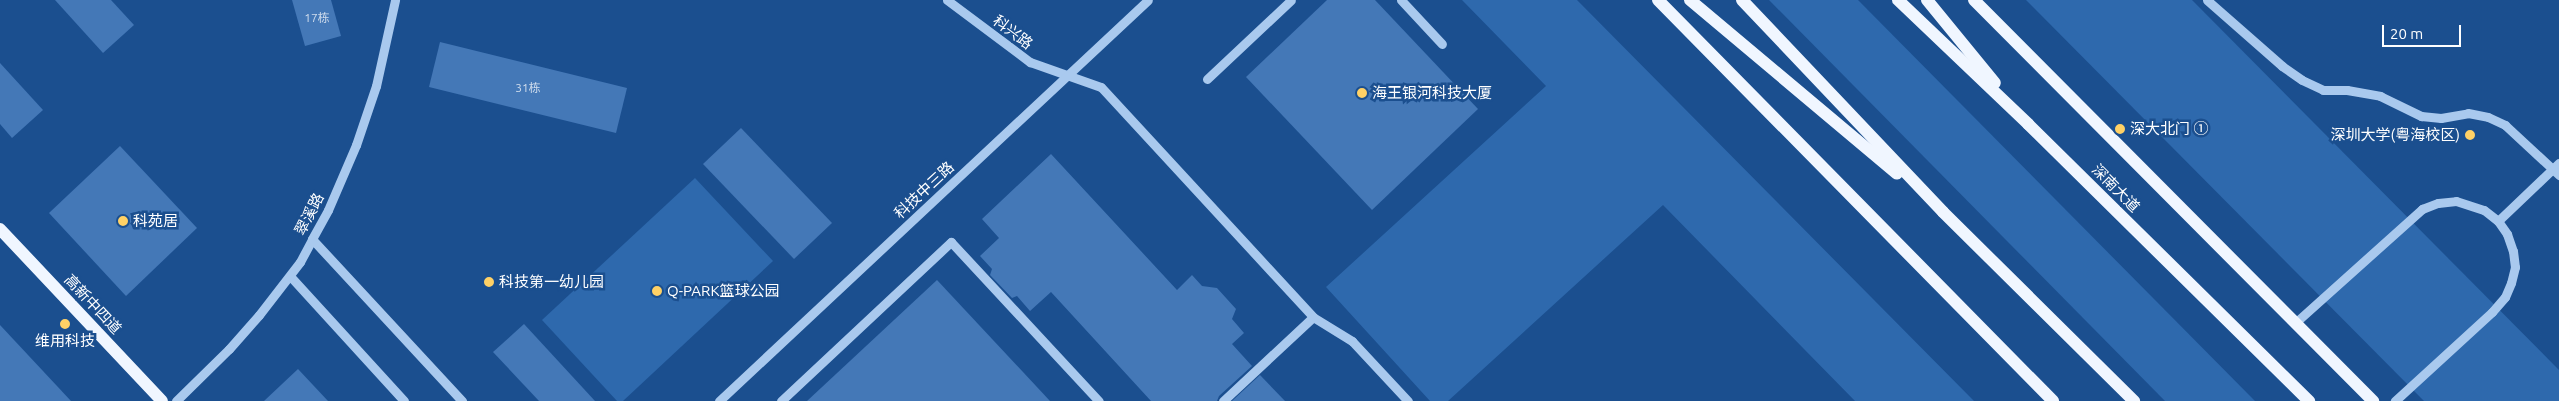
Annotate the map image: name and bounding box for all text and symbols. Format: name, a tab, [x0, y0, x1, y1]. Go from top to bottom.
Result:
house number: 17栋	[304, 11, 330, 25]
street label: 科兴路	[990, 11, 1036, 53]
scale bar	[2384, 15, 2463, 47]
text: 20 m	[2390, 25, 2423, 42]
house number: 31栋	[515, 81, 541, 95]
place label: 海王银河科技大厦	[1372, 84, 1492, 102]
marker: 海王银河科技大厦	[1356, 87, 1368, 99]
place label: 深大北门 ①	[2130, 120, 2208, 138]
marker: 深大北门 ①	[2114, 123, 2126, 135]
place label: 深圳大学(粤海校区)	[2331, 126, 2460, 144]
marker: 深圳大学(粤海校区)	[2464, 129, 2476, 141]
street label: 科技中三路	[890, 158, 958, 222]
street label: 深南大道	[2088, 160, 2144, 216]
street label: 翠溪路	[291, 190, 327, 238]
place label: 科苑居	[133, 212, 178, 230]
marker: 科苑居	[117, 215, 129, 227]
street label: 高新中四道	[61, 270, 125, 338]
place label: 科技第一幼儿园	[499, 273, 604, 291]
marker: 科技第一幼儿园	[483, 276, 495, 288]
place label: Q-PARK篮球公园	[667, 282, 780, 300]
marker: Q-PARK篮球公园	[651, 285, 663, 297]
marker: 维用科技	[59, 318, 71, 330]
place label: 维用科技	[35, 332, 95, 350]

